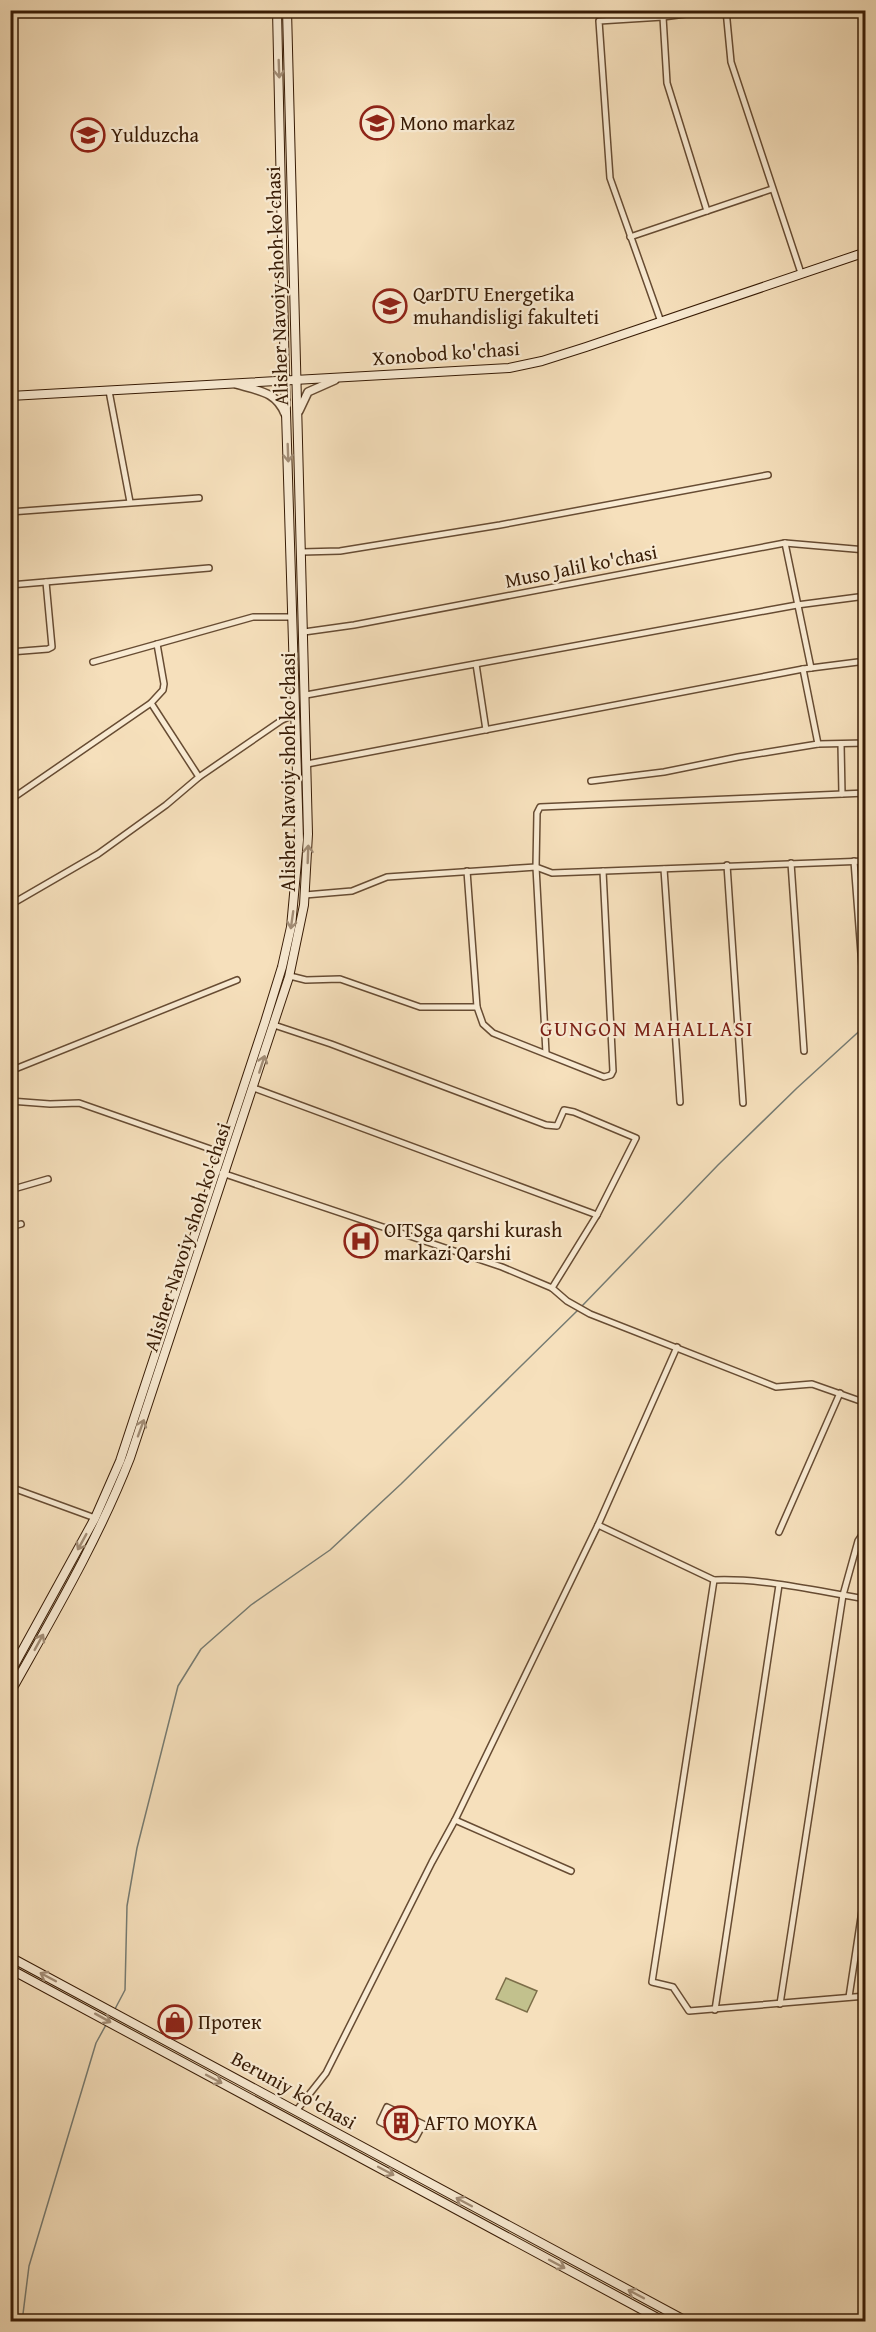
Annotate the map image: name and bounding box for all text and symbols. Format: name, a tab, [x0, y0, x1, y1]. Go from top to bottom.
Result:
one-way arrow	[273, 58, 284, 78]
school or university icon: Mono markaz	[359, 105, 395, 141]
place label: Mono markaz	[400, 108, 515, 137]
school or university icon: Yulduzcha	[70, 117, 106, 153]
place label: Yulduzcha	[111, 120, 199, 149]
street label: Alisher Navoiy shoh ko'chasi	[258, 165, 295, 406]
place label: QarDTU Energetika muhandisligi fakulteti	[413, 279, 599, 331]
school or university icon: QarDTU Energetika muhandisligi fakulteti	[372, 288, 408, 324]
street label: Xonobod ko'chasi	[371, 333, 521, 372]
one-way arrow	[282, 442, 294, 462]
street label: Muso Jalil ko'chasi	[502, 536, 660, 595]
street label: Alisher Navoiy shoh ko'chasi	[273, 652, 302, 892]
one-way arrow	[302, 844, 313, 864]
one-way arrow	[286, 910, 297, 930]
district label: GUNGON MAHALLASI	[540, 1013, 754, 1044]
one-way arrow	[257, 1055, 268, 1074]
street label: Alisher Navoiy shoh ko'chasi	[136, 1118, 237, 1355]
place label: OITSga qarshi kurash markazi Qarshi	[384, 1215, 562, 1267]
hospital icon: OITSga qarshi kurash markazi Qarshi	[343, 1223, 379, 1259]
one-way arrow	[136, 1419, 147, 1438]
one-way arrow	[76, 1533, 88, 1550]
one-way arrow	[34, 1633, 45, 1651]
one-way arrow	[40, 1971, 58, 1982]
shop icon: Протек	[157, 2004, 193, 2040]
place label: Протек	[198, 2007, 262, 2036]
one-way arrow	[95, 2013, 112, 2025]
street label: Beruniy ko'chasi	[226, 2043, 362, 2136]
one-way arrow	[205, 2073, 222, 2085]
building icon: AFTO MOYKA	[383, 2105, 419, 2141]
place label: AFTO MOYKA	[424, 2108, 538, 2137]
one-way arrow	[377, 2165, 394, 2177]
one-way arrow	[456, 2196, 473, 2208]
one-way arrow	[548, 2259, 566, 2270]
one-way arrow	[628, 2288, 645, 2300]

